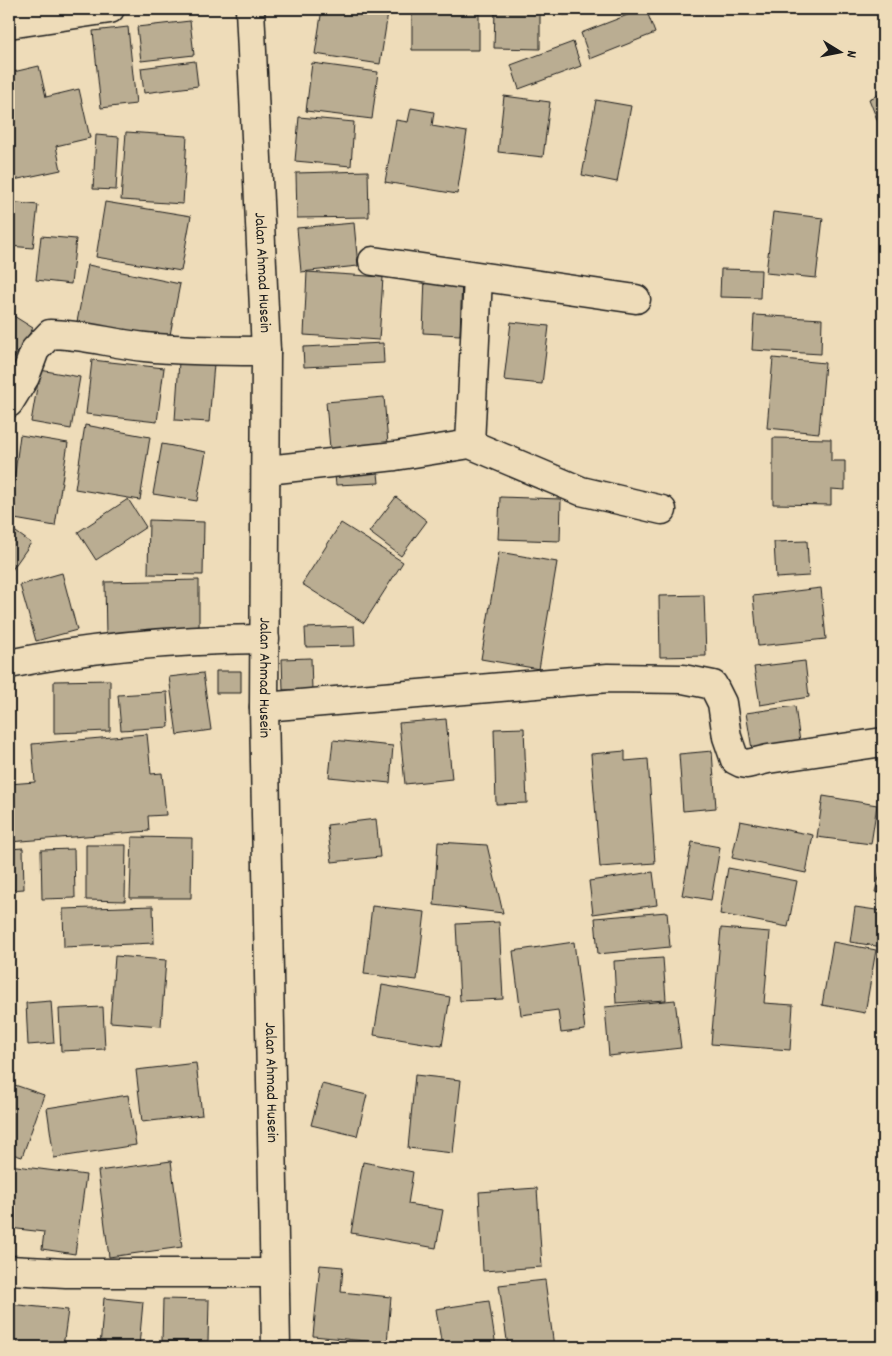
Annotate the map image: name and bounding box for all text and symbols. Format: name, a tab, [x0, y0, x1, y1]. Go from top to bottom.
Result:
north arrow	[814, 28, 864, 78]
text: N	[840, 49, 861, 59]
street label: Jalan Ahmad Husein	[248, 212, 277, 334]
street label: Jalan Ahmad Husein	[253, 617, 276, 738]
street label: Jalan Ahmad Husein	[258, 1022, 284, 1143]

